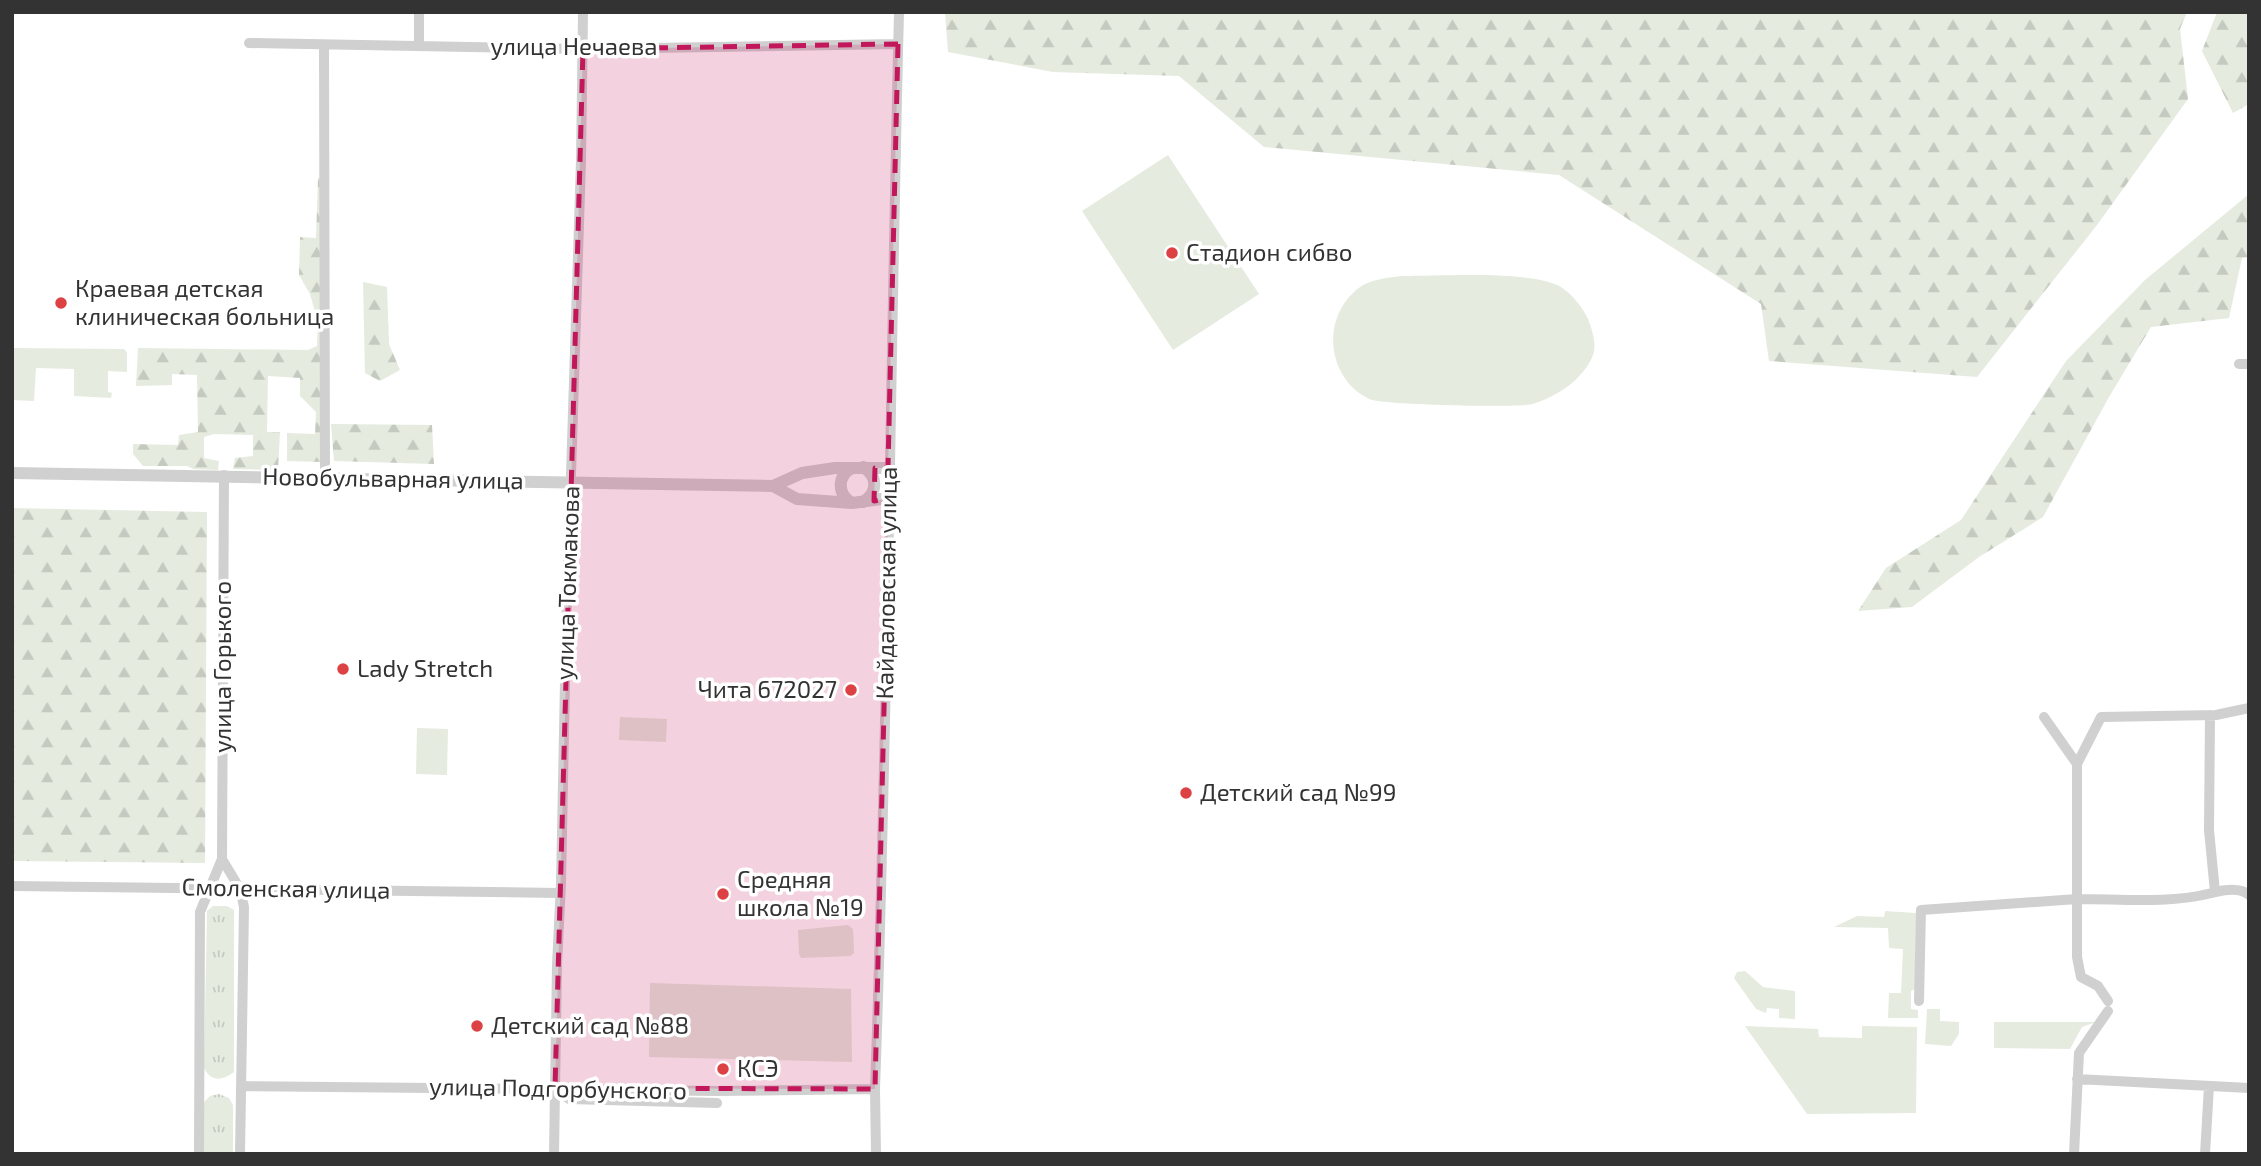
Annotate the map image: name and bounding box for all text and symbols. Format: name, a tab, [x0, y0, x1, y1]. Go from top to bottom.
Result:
street label: улица Нечаева	[491, 31, 657, 61]
place label: Стадион сибво	[1186, 237, 1353, 266]
marker: Стадион сибво	[1164, 245, 1180, 261]
place label: Краевая детская клиническая больница	[75, 273, 334, 330]
marker: Краевая детская клиническая больница	[53, 295, 69, 311]
street label: Новобульварная улица	[262, 461, 524, 495]
street label: Кайдаловская улица	[869, 466, 903, 700]
street label: улица Токмакова	[549, 485, 585, 681]
street label: улица Горького	[207, 581, 237, 753]
place label: Lady Stretch	[357, 653, 493, 682]
marker: Lady Stretch	[335, 661, 351, 677]
place label: Чита 672027	[698, 674, 837, 703]
marker: Чита 672027	[843, 682, 859, 698]
place label: Детский сад №99	[1200, 777, 1396, 806]
marker: Детский сад №99	[1178, 785, 1194, 801]
place label: Средняя школа №19	[737, 864, 864, 921]
street label: Смоленская улица	[181, 871, 391, 905]
marker: Средняя школа №19	[715, 886, 731, 902]
place label: Детский сад №88	[491, 1010, 689, 1039]
marker: Детский сад №88	[469, 1018, 485, 1034]
place label: КСЭ	[737, 1053, 779, 1082]
marker: КСЭ	[715, 1061, 731, 1077]
street label: улица Подгорбунского	[429, 1071, 687, 1105]

